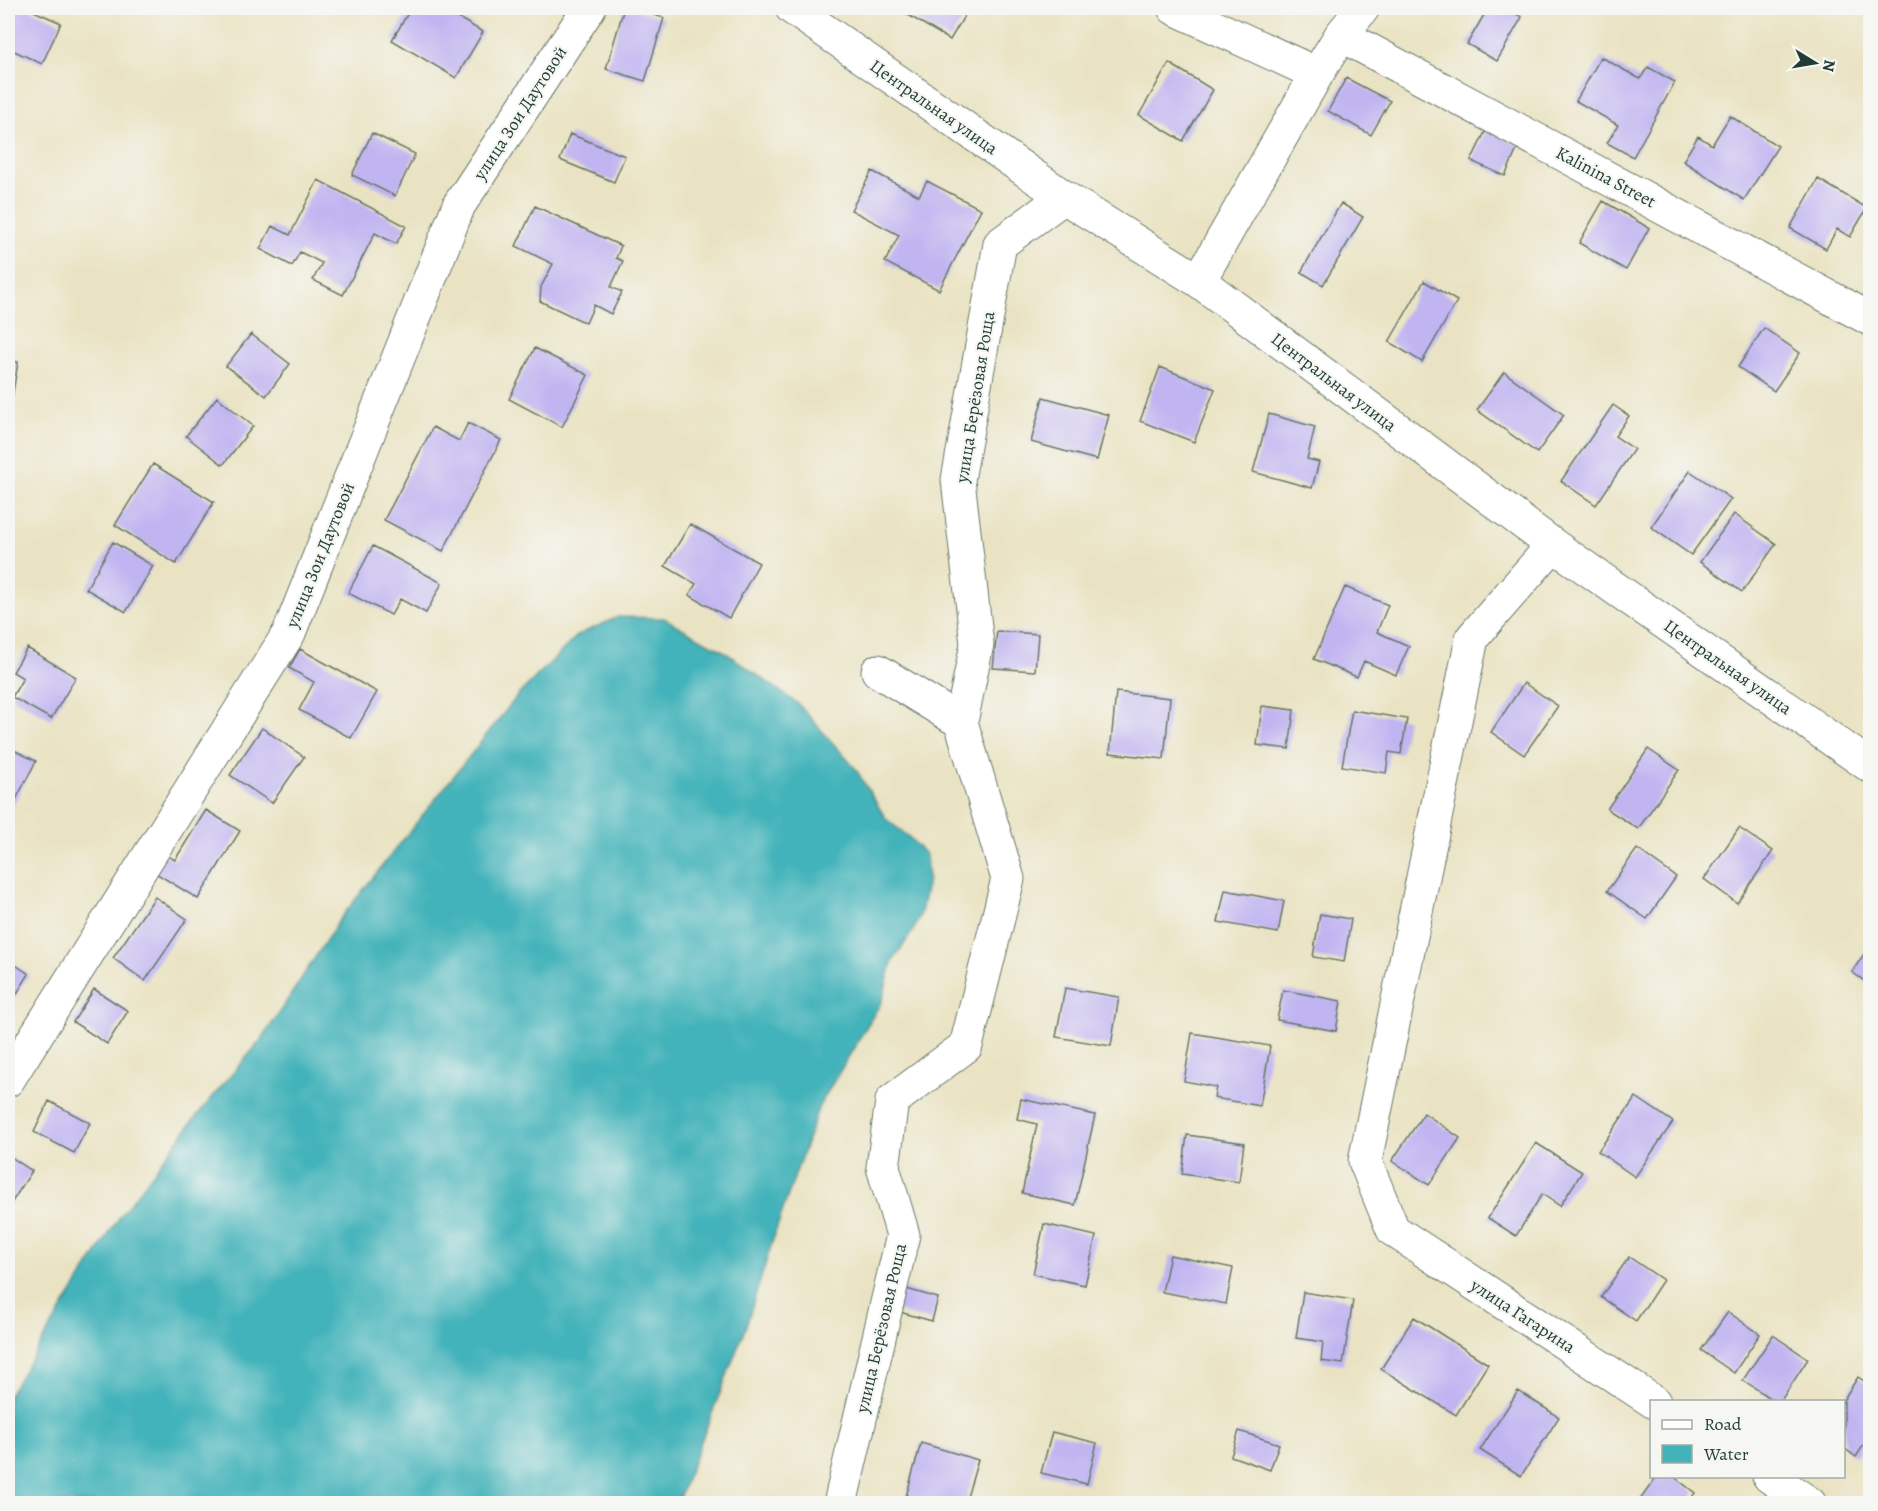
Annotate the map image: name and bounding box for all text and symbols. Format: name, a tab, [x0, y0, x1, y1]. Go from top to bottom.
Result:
north arrow	[1785, 33, 1845, 93]
street label: улица Зои Даутовой	[467, 41, 572, 185]
street label: Центральная улица	[865, 54, 1003, 161]
text: N	[1817, 58, 1841, 74]
street label: Kalinina Street	[1552, 141, 1660, 213]
street label: улица Берёзовая Роща	[949, 309, 1001, 485]
street label: Центральная улица	[1266, 327, 1402, 437]
street label: улица Зои Даутовой	[279, 479, 360, 632]
street label: Центральная улица	[1659, 614, 1797, 721]
street label: улица Берёзовая Роща	[850, 1240, 912, 1416]
street label: улица Гагарина	[1465, 1273, 1581, 1359]
legend	[1650, 1400, 1845, 1478]
text: Road	[1704, 1412, 1742, 1436]
text: Water	[1703, 1442, 1749, 1466]

